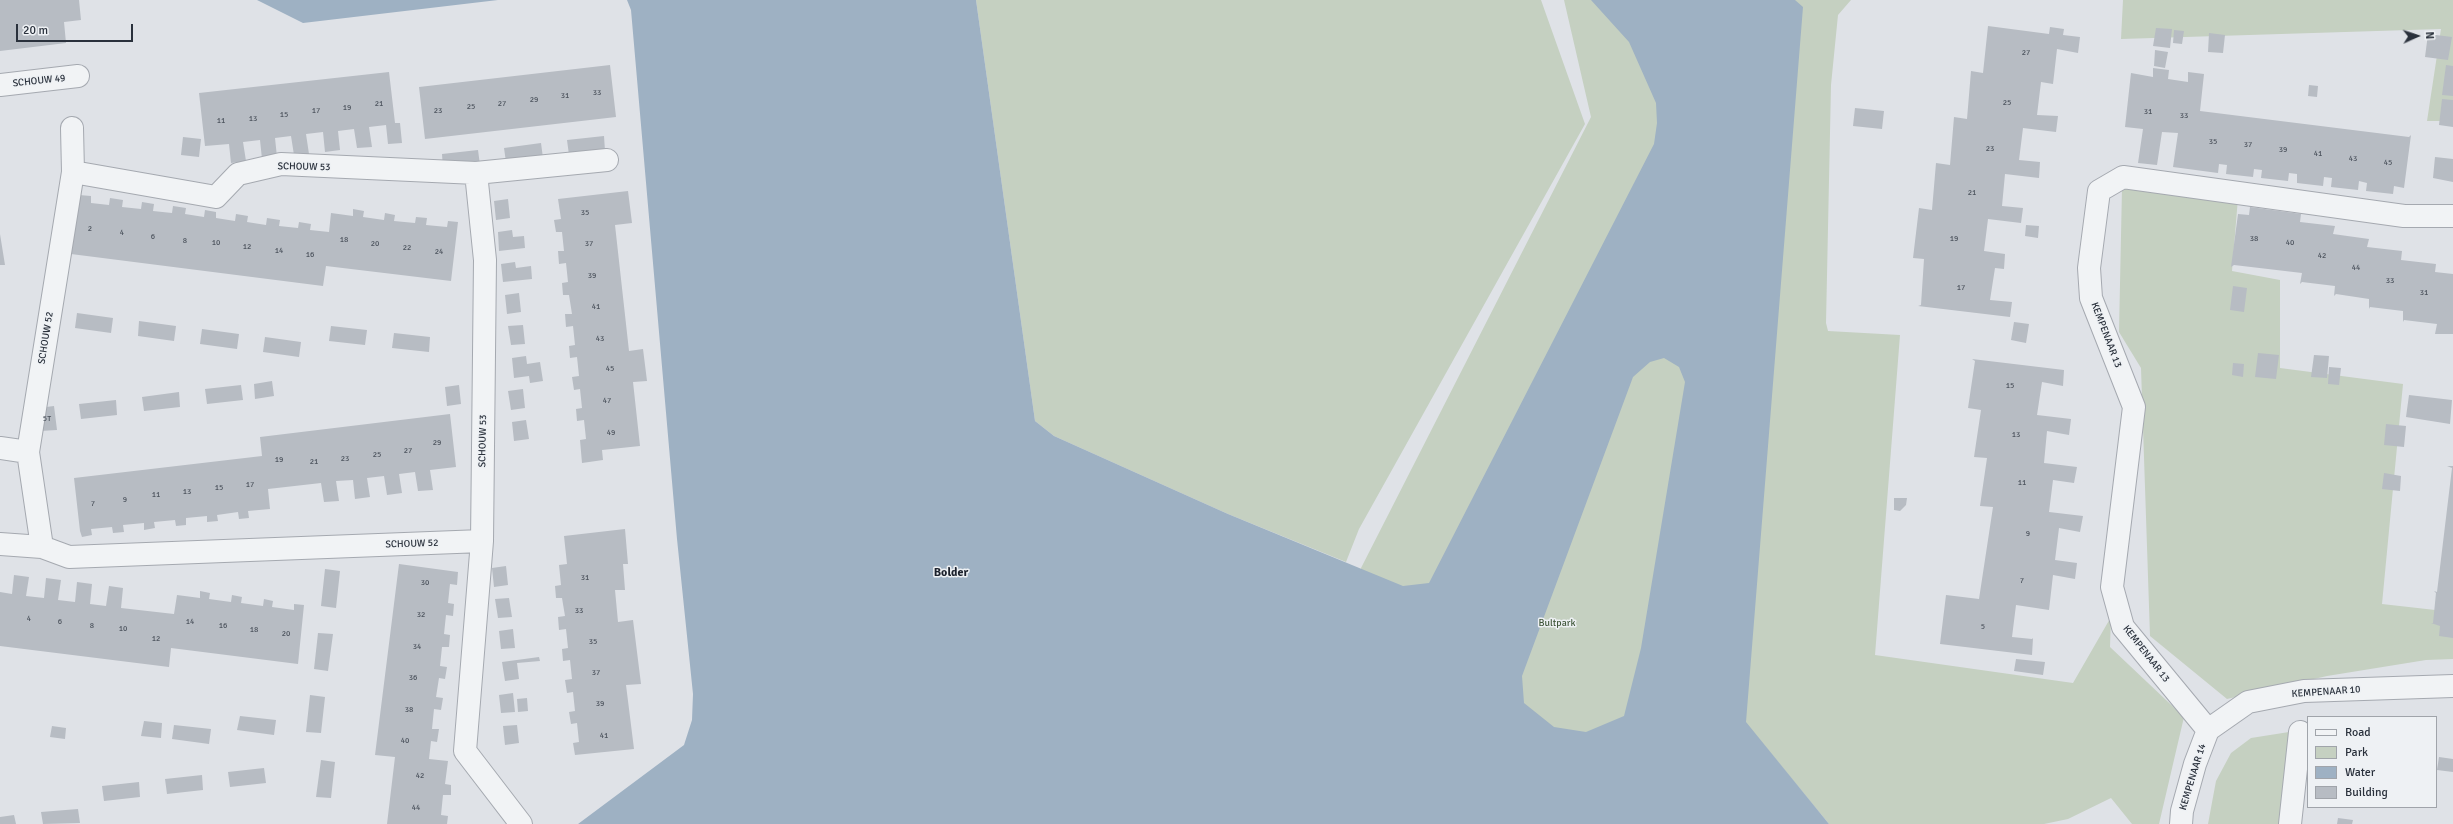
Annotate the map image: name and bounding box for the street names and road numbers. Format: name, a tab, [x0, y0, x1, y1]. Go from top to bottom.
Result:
street label: SCHOUW 49	[12, 72, 66, 90]
street label: SCHOUW 53	[277, 161, 331, 173]
street label: KEMPENAAR 13	[2088, 301, 2124, 369]
street label: SCHOUW 52	[36, 311, 56, 365]
street label: SCHOUW 53	[477, 414, 489, 468]
street label: SCHOUW 52	[385, 537, 439, 551]
street label: KEMPENAAR 13	[2120, 623, 2172, 685]
street label: KEMPENAAR 10	[2291, 684, 2361, 700]
street label: KEMPENAAR 14	[2177, 742, 2209, 812]

